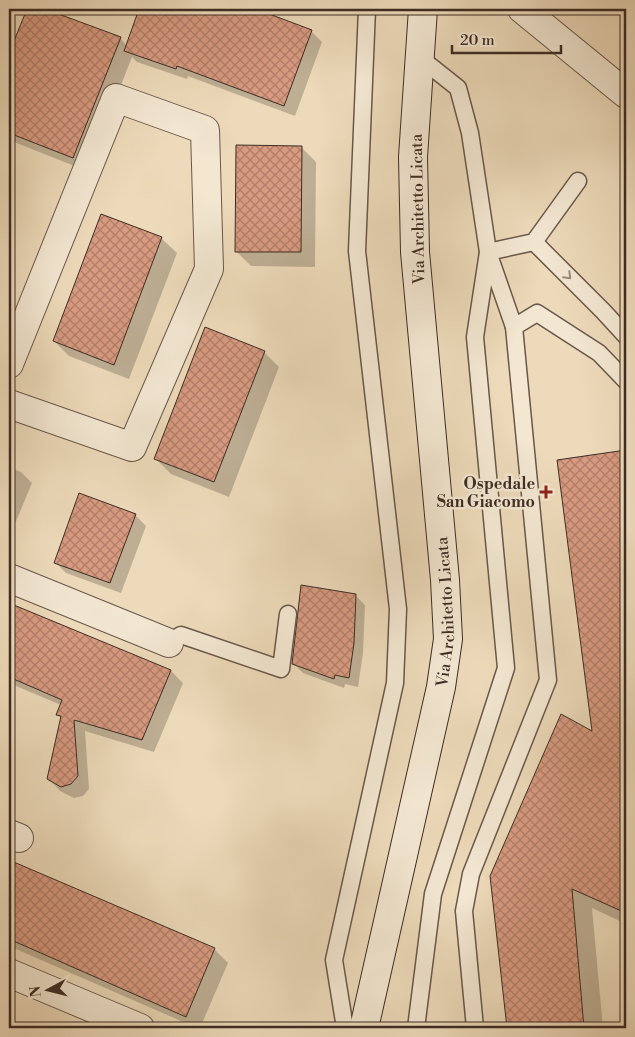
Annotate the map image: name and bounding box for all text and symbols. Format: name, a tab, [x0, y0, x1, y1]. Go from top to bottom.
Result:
scale bar	[452, 22, 561, 54]
text: 20 m	[460, 31, 495, 50]
street label: Via Architetto Licata	[407, 133, 429, 285]
one-way arrow	[562, 270, 571, 279]
place label: Ospedale San Giacomo	[437, 474, 535, 512]
marker: Ospedale San Giacomo	[539, 485, 553, 499]
street label: Via Architetto Licata	[432, 535, 459, 690]
north arrow	[22, 964, 72, 1014]
text: N	[26, 985, 46, 998]

